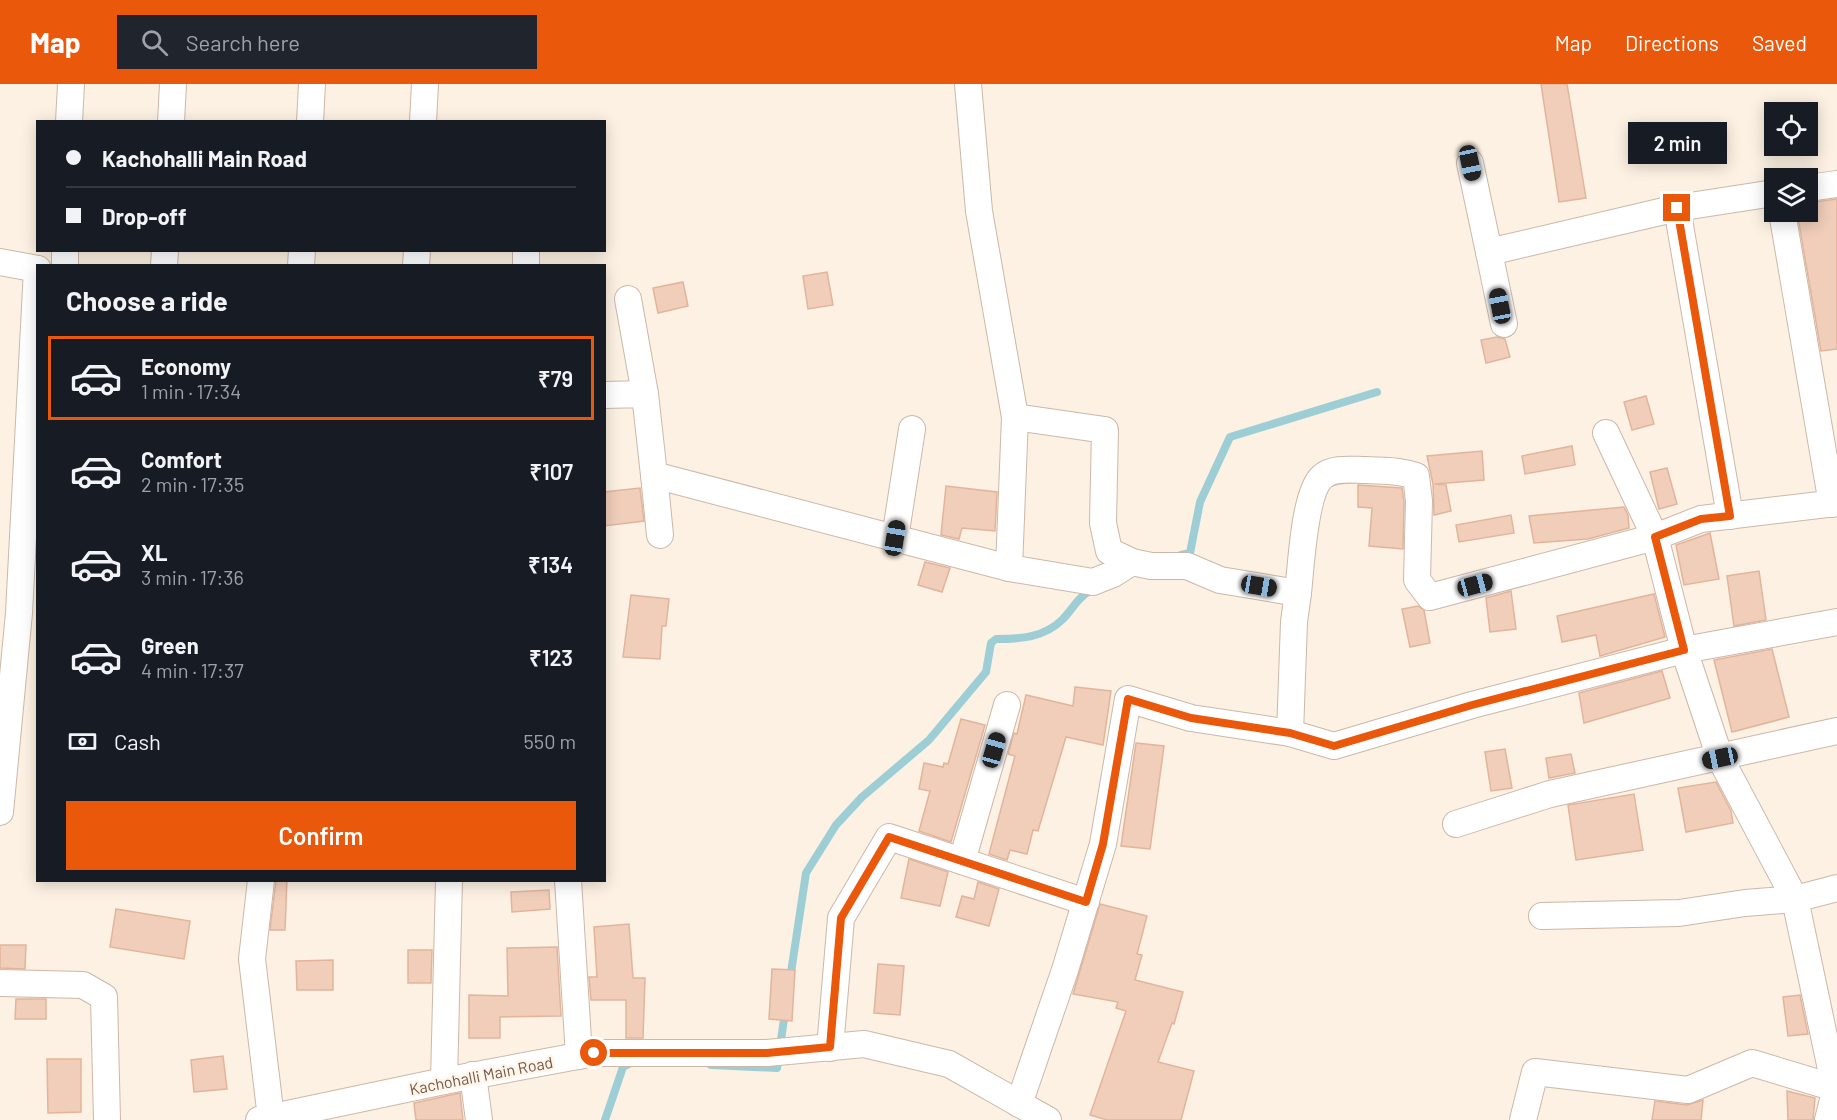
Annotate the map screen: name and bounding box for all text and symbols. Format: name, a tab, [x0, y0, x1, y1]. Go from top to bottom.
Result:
search box	[117, 15, 537, 69]
text: Map	[30, 25, 81, 59]
icon: search	[138, 26, 171, 59]
text: Search here	[186, 29, 300, 55]
text: Map	[1555, 30, 1592, 55]
text: Directions	[1625, 30, 1719, 55]
text: Saved	[1752, 30, 1807, 55]
map controls	[1764, 102, 1818, 222]
button: locate	[1764, 102, 1818, 156]
callout: 2 min	[1628, 121, 1726, 163]
text: 2 min	[1654, 131, 1701, 155]
car	[1457, 144, 1483, 182]
text: Kachohalli Main Road	[102, 145, 307, 171]
button: layers	[1764, 168, 1818, 222]
route end	[1663, 194, 1690, 221]
text: Drop-off	[102, 203, 186, 229]
text: Choose a ride	[66, 284, 228, 316]
car	[1488, 287, 1512, 325]
icon: car	[69, 351, 123, 405]
text: Economy	[141, 353, 231, 379]
text: ₹79	[538, 365, 573, 391]
text: 1 min · 17:34	[141, 379, 241, 403]
icon: car	[69, 444, 123, 498]
text: Comfort	[141, 446, 222, 472]
text: ₹107	[529, 458, 573, 484]
text: 2 min · 17:35	[141, 472, 244, 496]
car	[883, 519, 907, 557]
icon: car	[69, 537, 123, 591]
text: XL	[141, 539, 167, 565]
text: ₹134	[528, 551, 573, 577]
text: 3 min · 17:36	[141, 565, 244, 589]
car	[1455, 572, 1495, 598]
car	[1240, 574, 1278, 598]
icon: car	[69, 630, 123, 684]
text: Green	[141, 632, 199, 658]
text: ₹123	[529, 644, 573, 670]
text: 4 min · 17:37	[141, 658, 244, 682]
icon: cash	[66, 725, 99, 758]
text: Cash	[114, 728, 161, 754]
text: 550 m	[524, 729, 576, 753]
car	[980, 730, 1008, 770]
car	[1701, 745, 1739, 771]
button: Confirm	[66, 801, 576, 870]
route start	[580, 1039, 607, 1066]
street label: Kachohalli Main Road	[408, 1052, 554, 1098]

